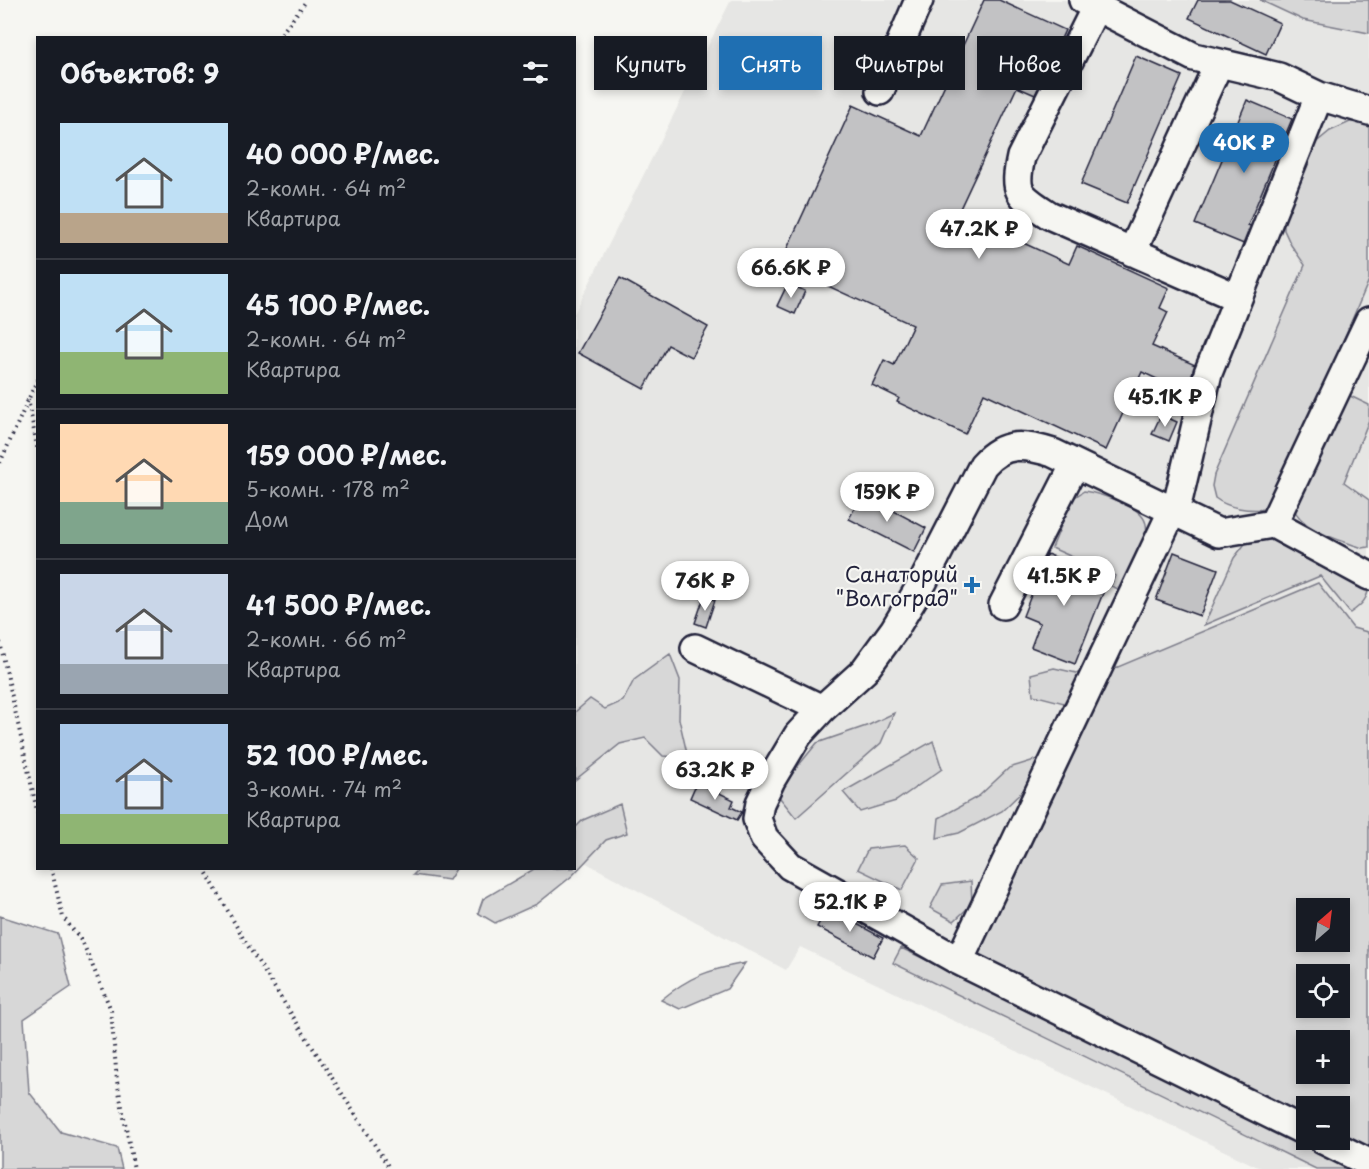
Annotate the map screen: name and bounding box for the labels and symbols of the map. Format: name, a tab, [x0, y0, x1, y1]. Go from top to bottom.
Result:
pin: 40K ₽	[1202, 123, 1286, 174]
pin: 47.2K ₽	[924, 209, 1034, 260]
pin: 66.6K ₽	[736, 248, 846, 299]
pin: 45.1K ₽	[1110, 377, 1220, 428]
pin: 159K ₽	[838, 472, 936, 523]
pin: 41.5K ₽	[1009, 556, 1119, 607]
place label: Санаторий "Волгоград"	[836, 557, 958, 613]
pin: 76K ₽	[663, 561, 747, 612]
marker: Санаторий "Волгоград"	[963, 576, 981, 594]
pin: 63.2K ₽	[660, 750, 770, 801]
pin: 52.1K ₽	[795, 882, 905, 933]
north arrow	[1296, 898, 1350, 952]

